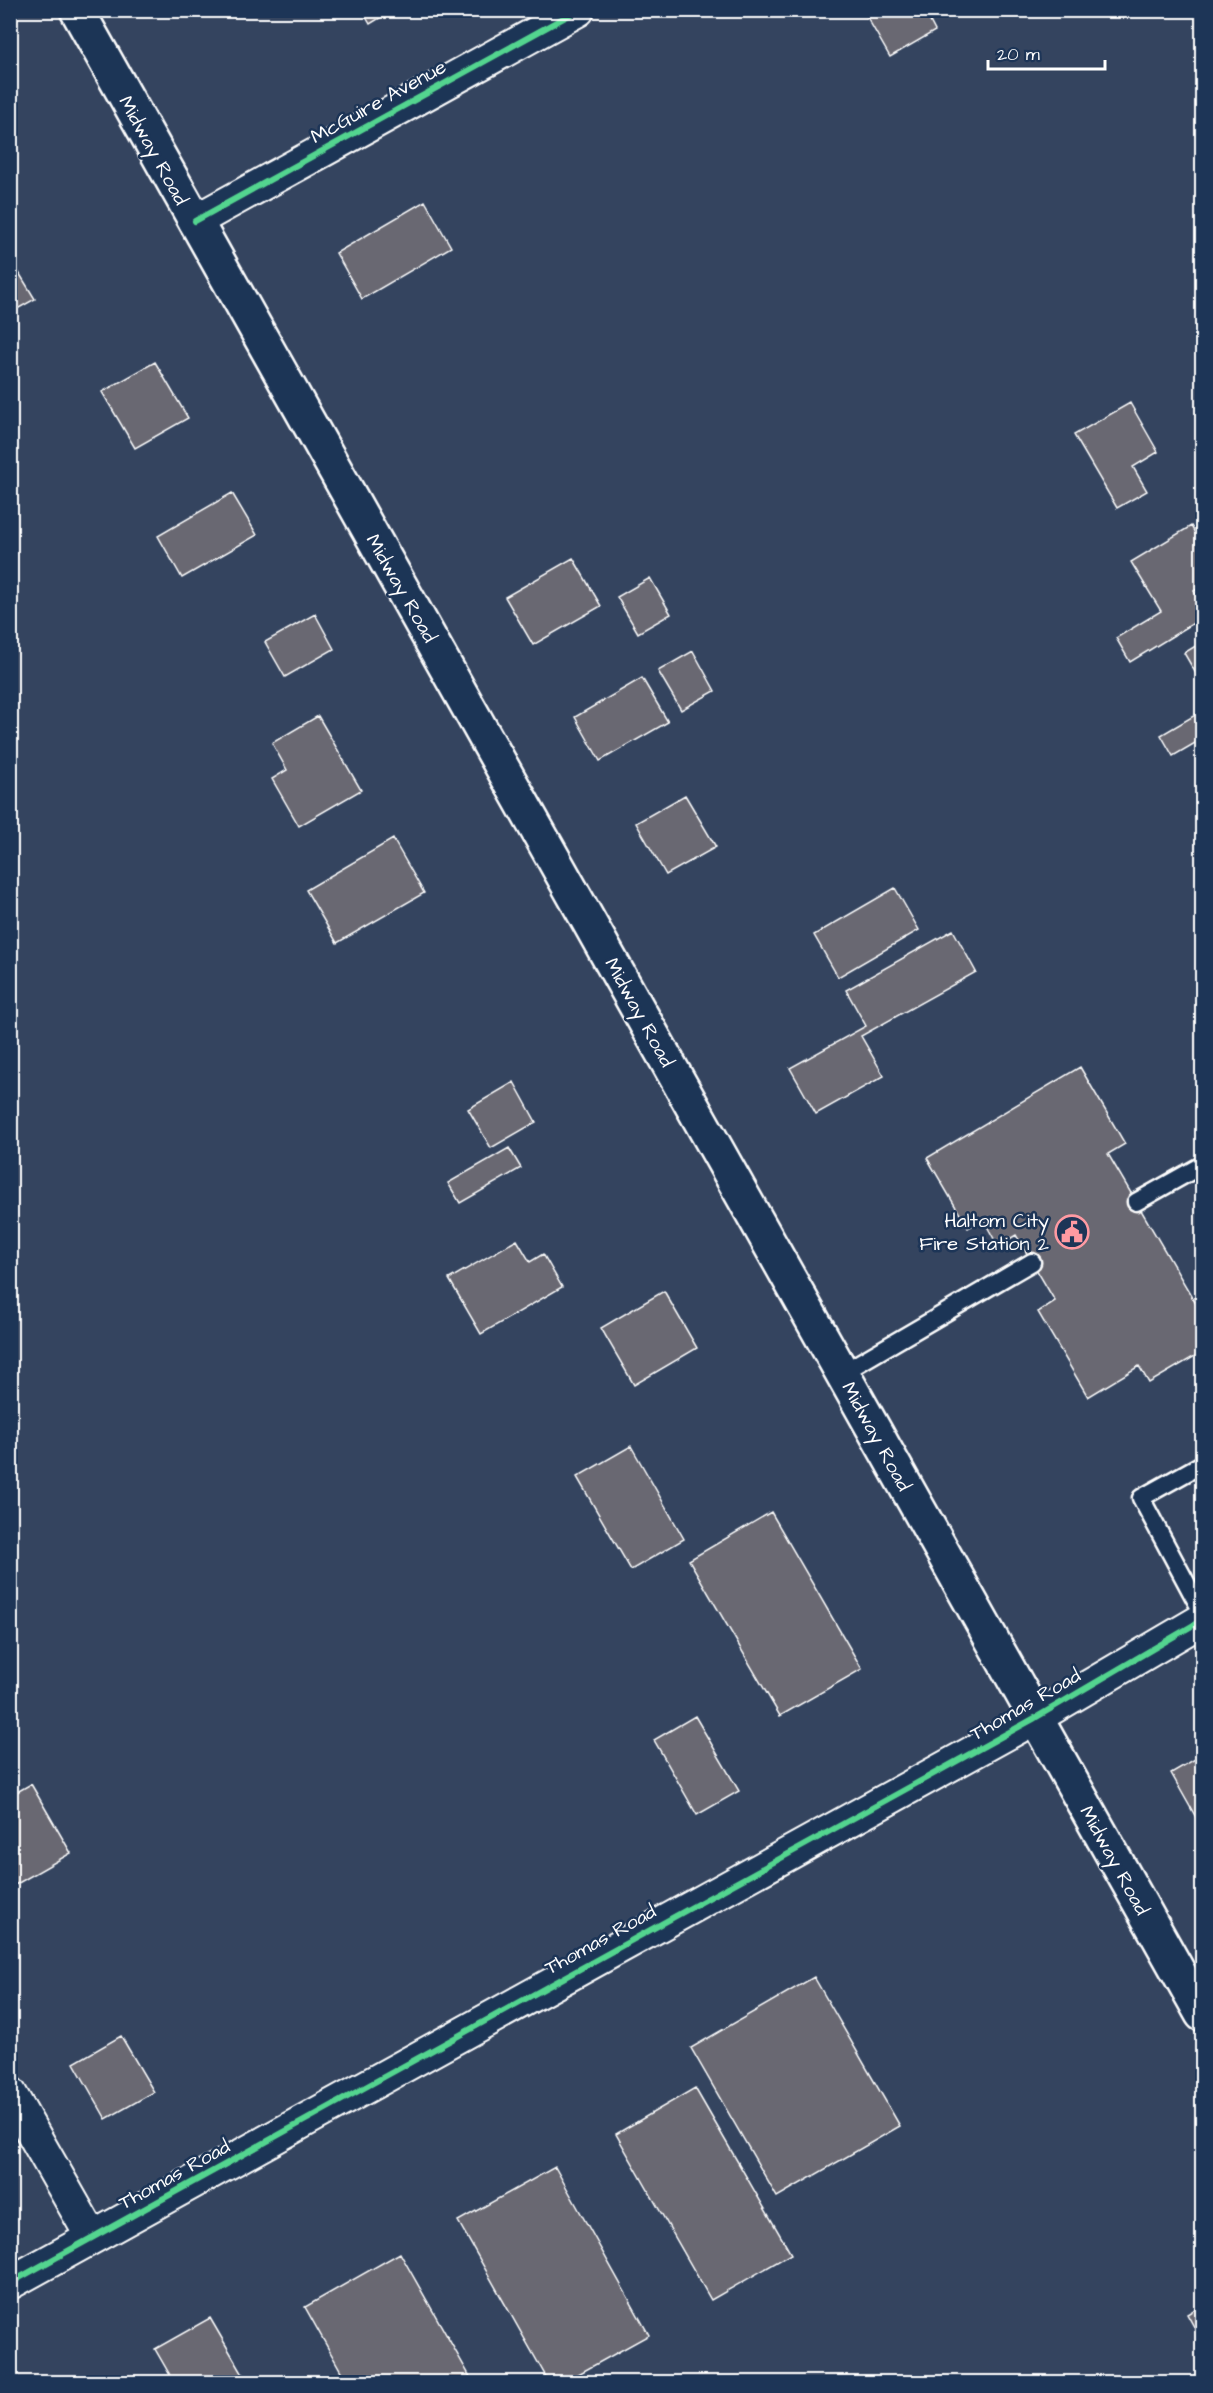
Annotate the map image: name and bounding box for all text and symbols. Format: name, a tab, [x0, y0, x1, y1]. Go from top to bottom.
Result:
scale bar	[988, 33, 1105, 71]
text: 20 m	[997, 42, 1040, 67]
street label: McGuire Avenue	[306, 53, 451, 151]
street label: Midway Road	[111, 91, 195, 211]
street label: Midway Road	[358, 529, 444, 648]
street label: Midway Road	[597, 953, 681, 1073]
place label: Haltom City Fire Station 2	[919, 1207, 1050, 1258]
public building icon: Haltom City Fire Station 2	[1054, 1214, 1090, 1250]
street label: Midway Road	[834, 1377, 918, 1497]
street label: Thomas Road	[965, 1662, 1086, 1748]
street label: Midway Road	[1072, 1801, 1156, 1921]
street label: Thomas Road	[540, 1898, 661, 1982]
street label: Thomas Road	[114, 2133, 235, 2217]

